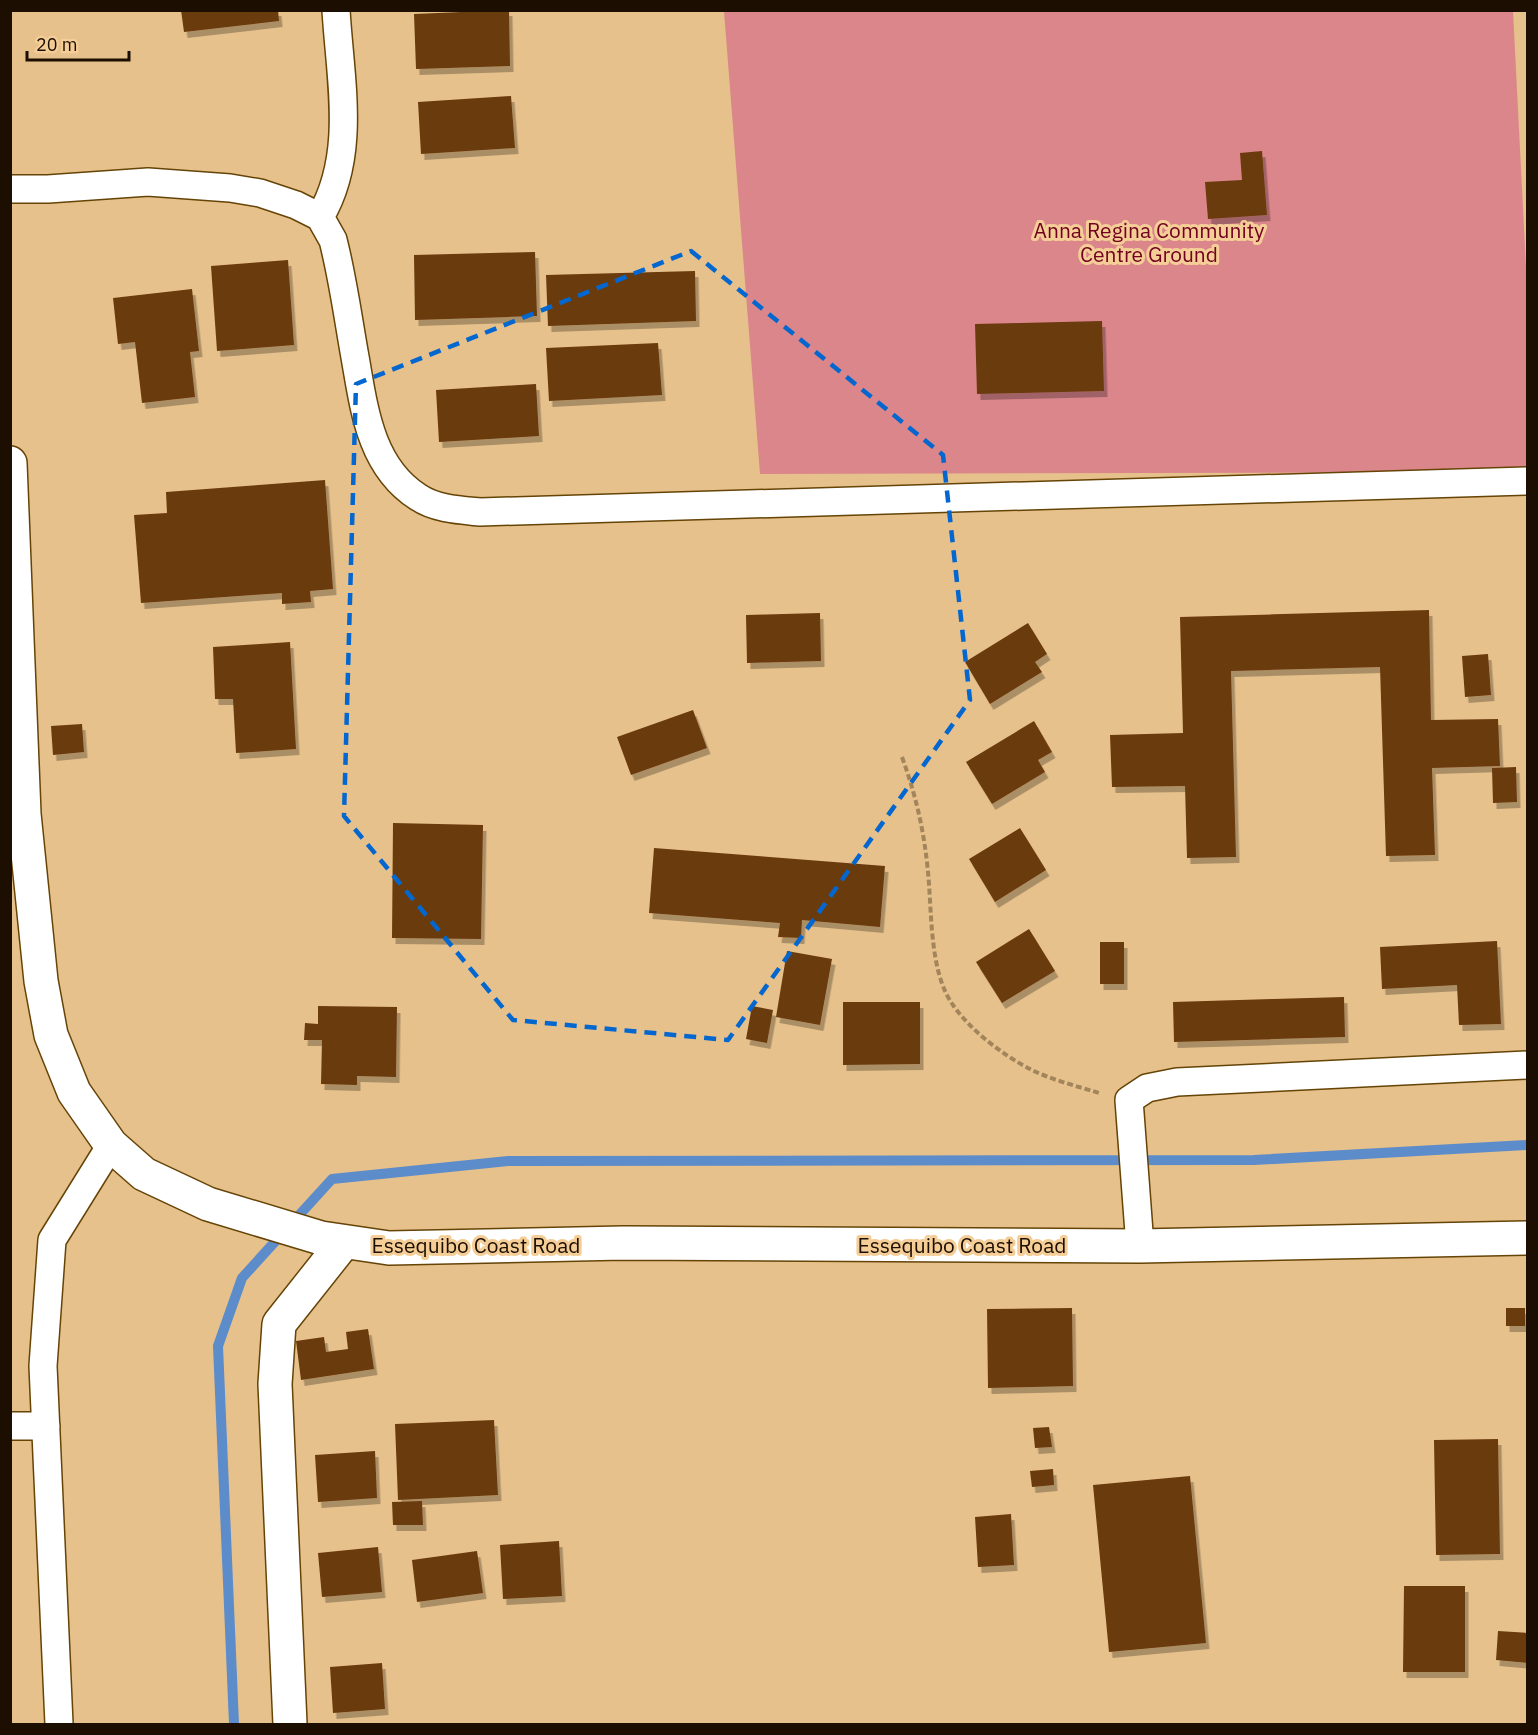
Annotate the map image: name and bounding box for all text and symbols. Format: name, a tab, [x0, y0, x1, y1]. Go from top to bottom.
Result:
scale bar	[27, 24, 129, 62]
text: 20 m	[36, 33, 78, 56]
park label: Anna Regina Community Centre Ground	[1034, 216, 1265, 268]
street label: Essequibo Coast Road	[371, 1231, 581, 1259]
street label: Essequibo Coast Road	[857, 1231, 1067, 1259]

